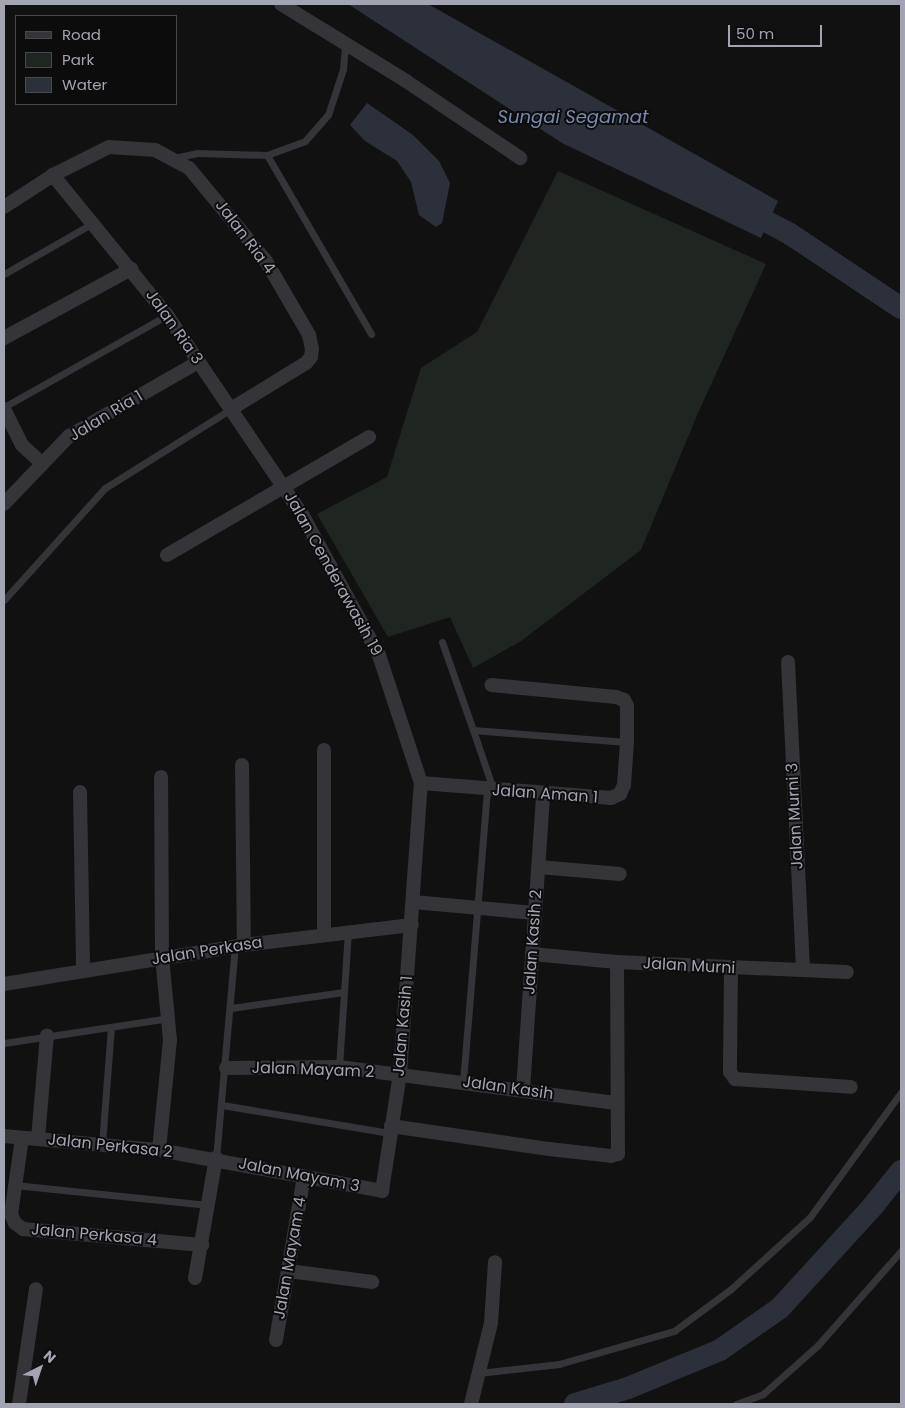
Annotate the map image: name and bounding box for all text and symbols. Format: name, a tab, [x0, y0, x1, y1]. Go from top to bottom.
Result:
legend	[15, 15, 178, 105]
scale bar	[730, 15, 824, 47]
text: 50 m	[736, 23, 774, 44]
text: Road	[62, 24, 101, 45]
text: Park	[62, 49, 94, 70]
text: Water	[62, 74, 107, 95]
water label: Sungai Segamat	[498, 106, 648, 128]
street label: Jalan Ria 4	[211, 196, 279, 278]
street label: Jalan Ria 3	[141, 286, 207, 368]
street label: Jalan Ria 1	[66, 387, 146, 445]
street label: Jalan Cenderawasih 19	[280, 489, 386, 659]
street label: Jalan Murni 3	[783, 762, 807, 870]
street label: Jalan Aman 1	[491, 781, 599, 807]
street label: Jalan Kasih 2	[520, 889, 546, 995]
street label: Jalan Perkasa	[150, 933, 264, 969]
street label: Jalan Murni	[642, 954, 736, 978]
street label: Jalan Kasih 1	[389, 975, 417, 1077]
street label: Jalan Mayam 2	[251, 1058, 375, 1082]
street label: Jalan Kasih	[461, 1072, 555, 1104]
street label: Jalan Perkasa 2	[47, 1130, 173, 1162]
street label: Jalan Mayam 3	[237, 1154, 361, 1196]
street label: Jalan Mayam 4	[270, 1195, 310, 1321]
street label: Jalan Perkasa 4	[30, 1220, 158, 1250]
north arrow	[15, 1343, 65, 1393]
text: N	[39, 1346, 60, 1368]

